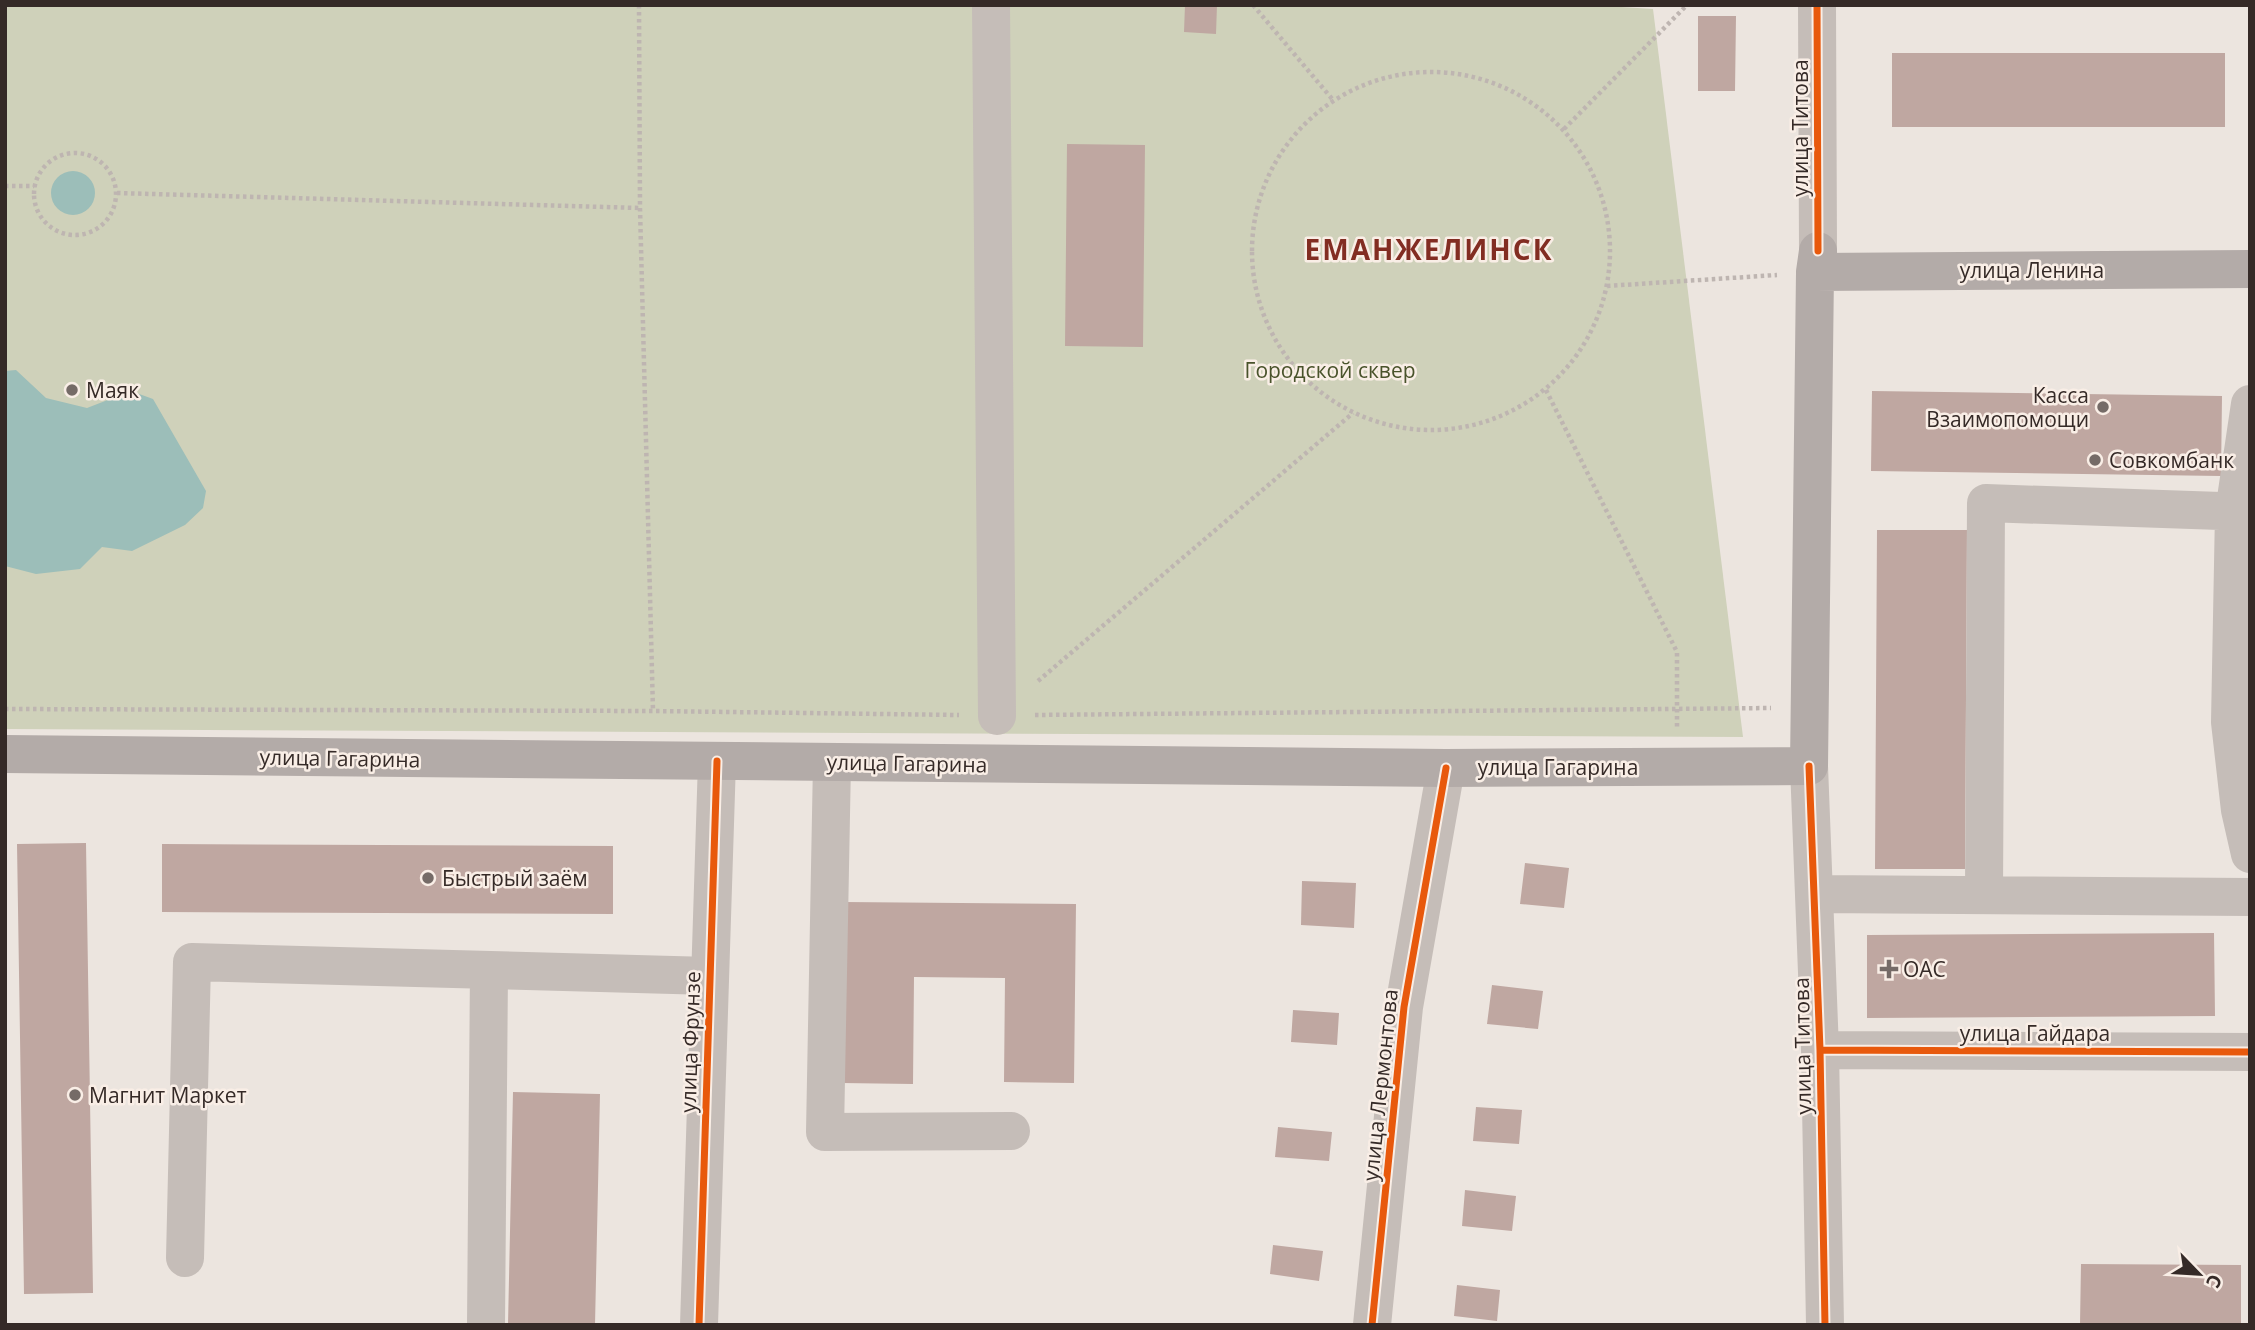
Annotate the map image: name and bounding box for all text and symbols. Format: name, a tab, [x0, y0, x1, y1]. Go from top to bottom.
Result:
street label: улица Титова	[1786, 59, 1814, 197]
district label: ЕМАНЖЕЛИНСК	[1305, 230, 1553, 268]
street label: улица Ленина	[1960, 256, 2104, 284]
park label: Городской сквер	[1244, 356, 1416, 384]
place label: Маяк	[86, 376, 139, 404]
place label: Касса Взаимопомощи	[1926, 381, 2089, 433]
marker: Маяк	[64, 382, 80, 398]
marker: Касса Взаимопомощи	[2095, 399, 2111, 415]
place label: Совкомбанк	[2109, 446, 2234, 474]
marker: Совкомбанк	[2087, 452, 2103, 468]
street label: улица Гагарина	[259, 743, 421, 773]
street label: улица Гагарина	[826, 748, 988, 778]
street label: улица Гагарина	[1478, 753, 1638, 781]
place label: Быстрый заём	[442, 864, 588, 892]
marker: Быстрый заём	[420, 870, 436, 886]
place label: ОАС	[1903, 955, 1946, 983]
marker: ОАС	[1881, 961, 1897, 977]
street label: улица Фрунзе	[674, 971, 706, 1113]
street label: улица Титова	[1787, 977, 1817, 1115]
street label: улица Лермонтова	[1356, 987, 1404, 1183]
street label: улица Гайдара	[1960, 1019, 2110, 1047]
place label: Магнит Маркет	[89, 1081, 247, 1109]
marker: Магнит Маркет	[67, 1087, 83, 1103]
north arrow	[2164, 1239, 2234, 1309]
text: С	[2200, 1270, 2229, 1292]

